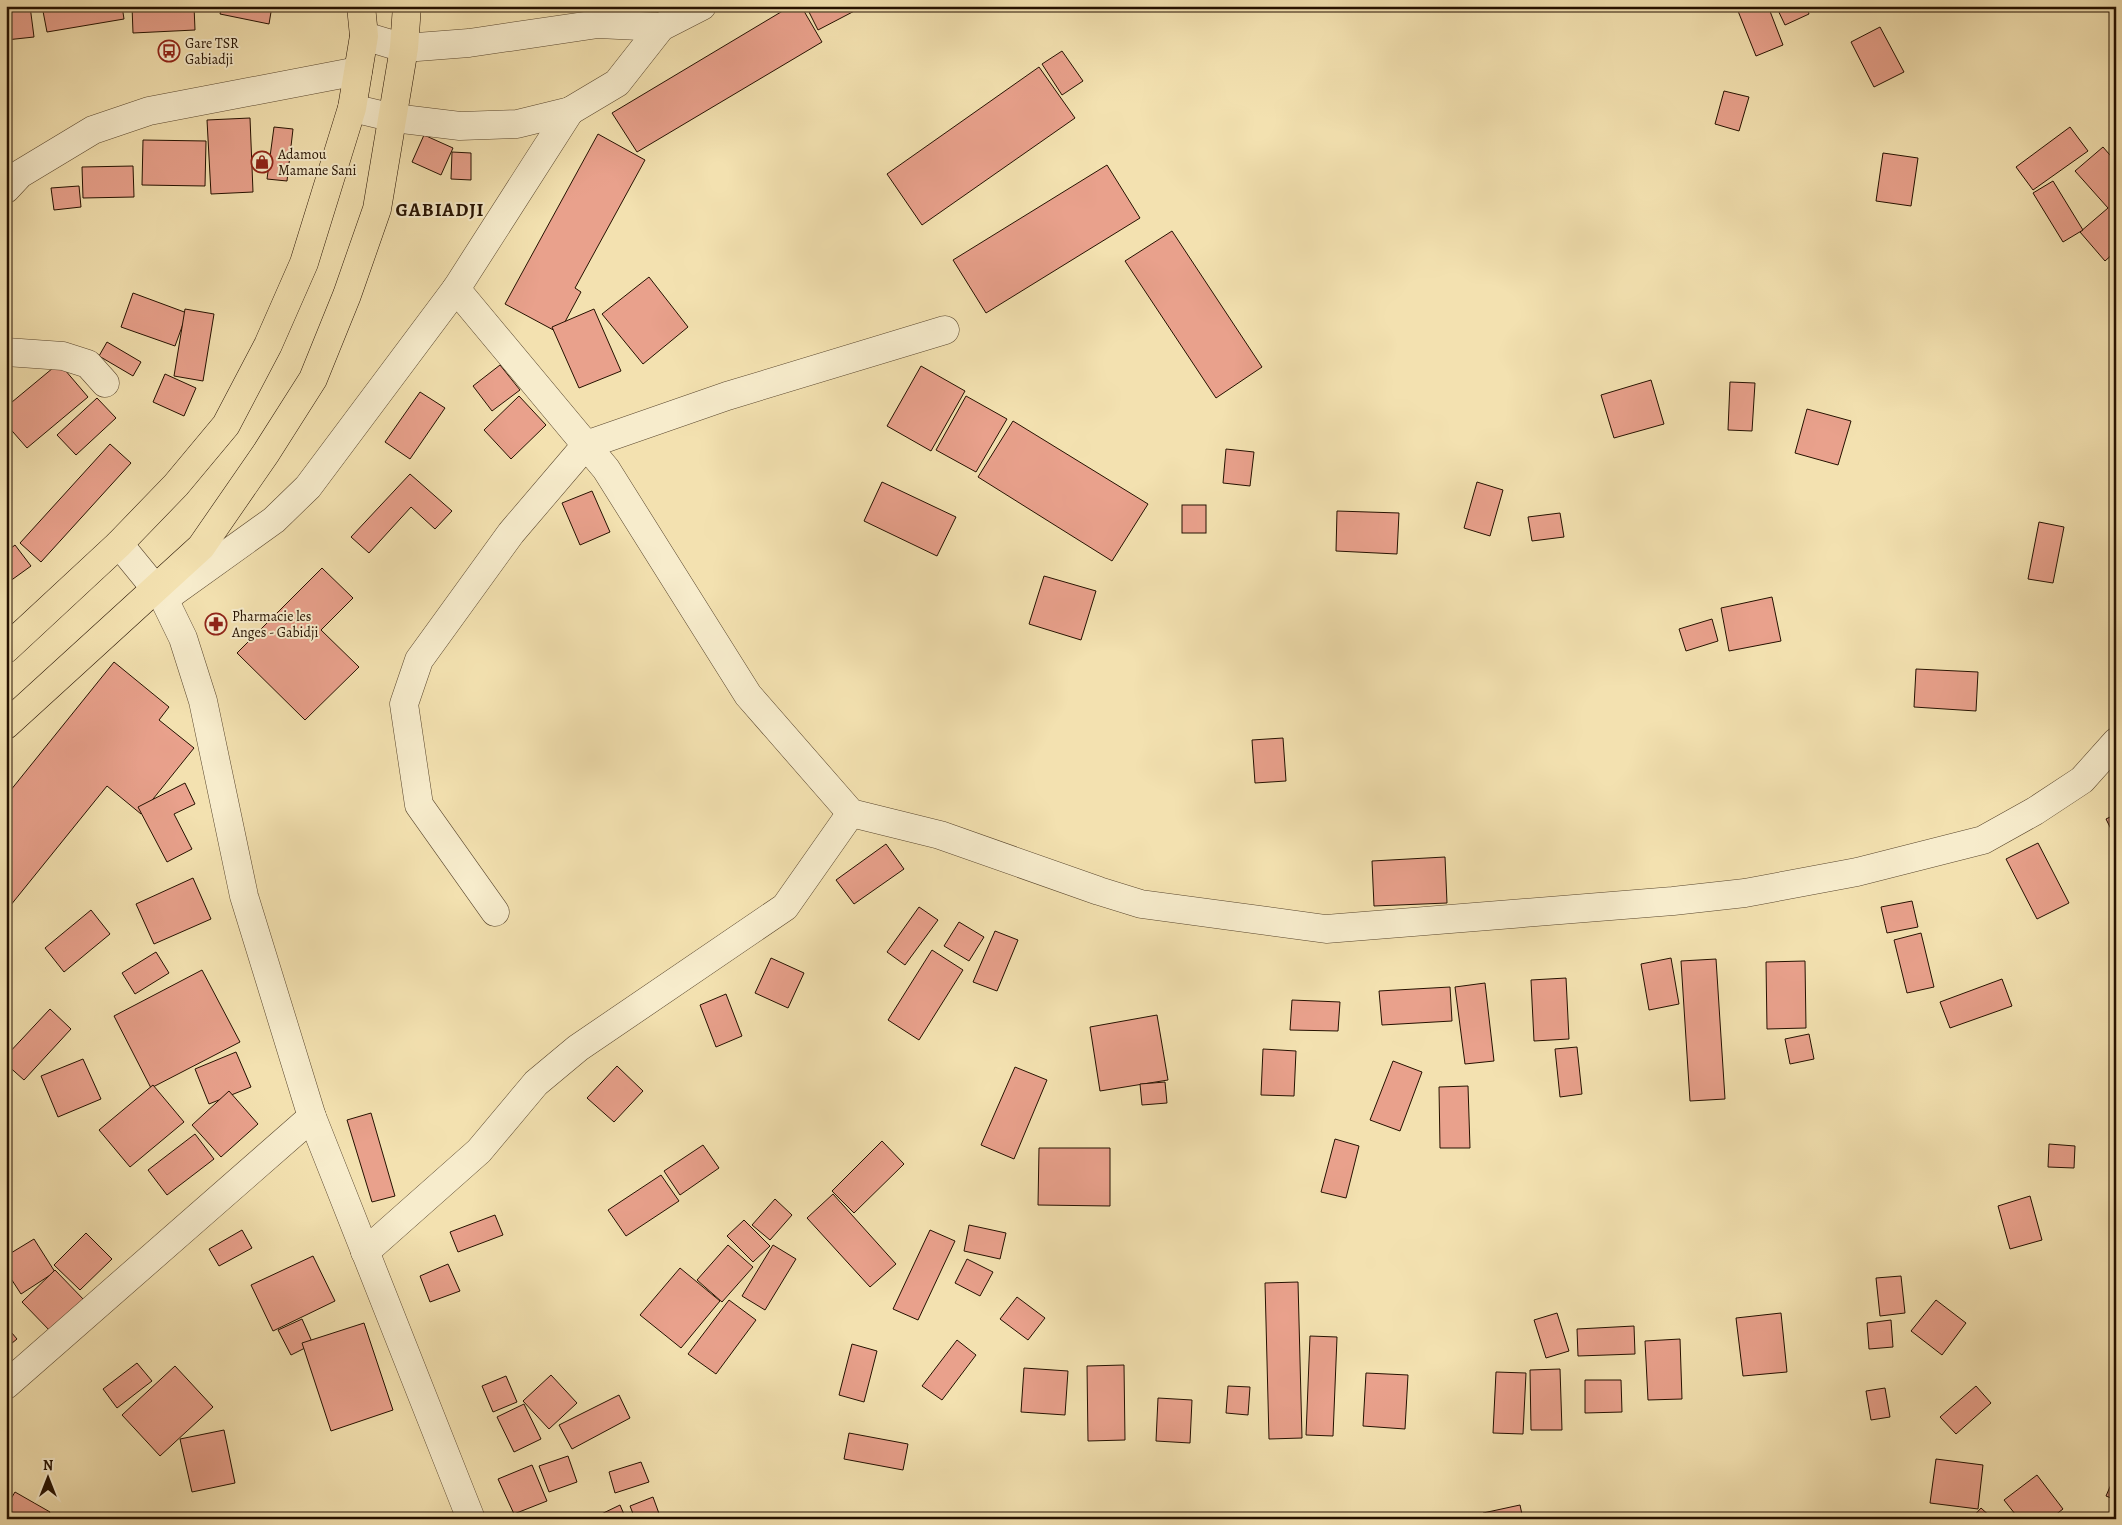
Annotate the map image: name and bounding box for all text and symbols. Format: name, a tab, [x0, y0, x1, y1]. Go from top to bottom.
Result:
place label: Gare TSR Gabiadji	[185, 34, 239, 69]
bus stop icon: Gare TSR Gabiadji	[157, 39, 181, 63]
place label: Adamou Mamane Sani	[277, 145, 356, 180]
shop icon: Adamou Mamane Sani	[250, 150, 274, 174]
district label: GABIADJI	[396, 197, 484, 223]
place label: Pharmacie les Anges - Gabidji	[231, 607, 319, 642]
pharmacy icon: Pharmacie les Anges - Gabidji	[204, 612, 228, 636]
north arrow	[22, 1452, 72, 1502]
text: N	[43, 1456, 53, 1475]

